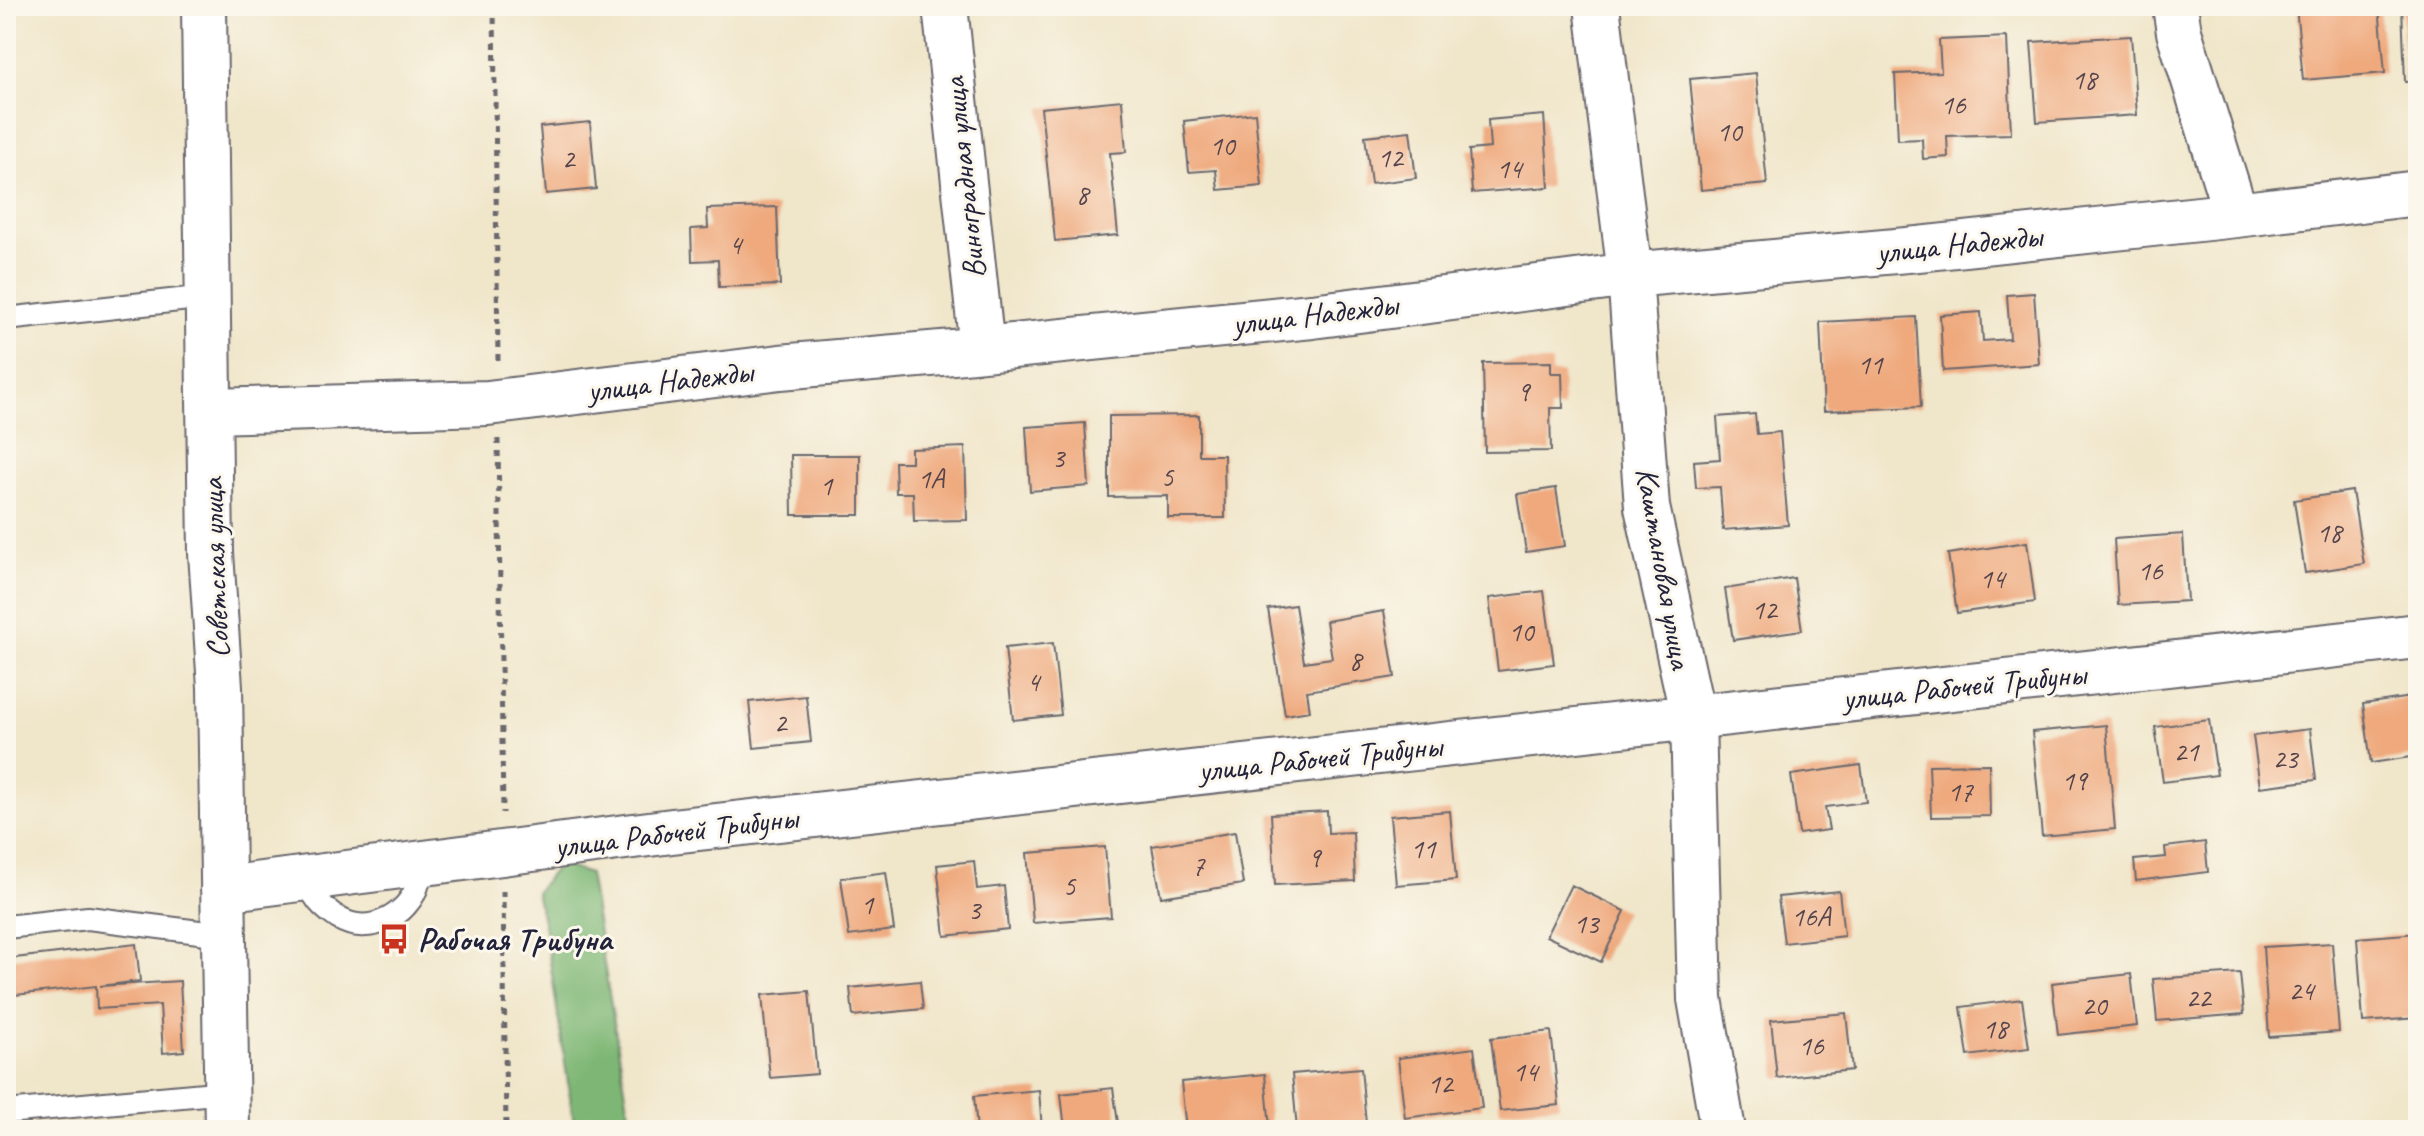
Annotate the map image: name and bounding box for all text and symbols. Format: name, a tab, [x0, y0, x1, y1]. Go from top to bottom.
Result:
house number: 18	[2071, 62, 2099, 97]
street label: Виноградная улица	[933, 73, 995, 281]
house number: 16	[1940, 87, 1967, 122]
house number: 10	[1716, 114, 1744, 149]
house number: 10	[1209, 128, 1237, 163]
house number: 12	[1377, 140, 1405, 175]
house number: 2	[562, 141, 577, 176]
house number: 14	[1496, 151, 1524, 186]
house number: 8	[1076, 177, 1091, 212]
street label: улица Надежды	[1872, 215, 2046, 273]
house number: 4	[729, 227, 744, 262]
street label: улица Надежды	[1228, 283, 1402, 345]
house number: 11	[1857, 347, 1884, 382]
street label: улица Надежды	[583, 350, 757, 412]
house number: 9	[1517, 374, 1532, 409]
house number: 3	[1052, 440, 1067, 475]
house number: 5	[1161, 459, 1175, 494]
house number: 1А	[918, 461, 946, 496]
street label: Каштановая улица	[1626, 464, 1702, 674]
house number: 1	[820, 468, 834, 503]
street label: Советская улица	[191, 475, 239, 659]
house number: 18	[2316, 515, 2344, 550]
house number: 16	[2137, 553, 2164, 588]
house number: 14	[1979, 561, 2007, 596]
house number: 12	[1751, 592, 1779, 627]
house number: 10	[1508, 614, 1536, 649]
house number: 8	[1349, 643, 1364, 678]
street label: улица Рабочей Трибуны	[1838, 653, 2090, 719]
house number: 4	[1027, 664, 1042, 699]
house number: 2	[774, 705, 789, 740]
street label: улица Рабочей Трибуны	[1194, 725, 1446, 791]
house number: 21	[2173, 734, 2200, 769]
house number: 23	[2272, 741, 2300, 776]
house number: 19	[2061, 763, 2089, 798]
house number: 17	[1947, 774, 1974, 809]
street label: улица Рабочей Трибуны	[550, 796, 802, 868]
house number: 11	[1410, 831, 1437, 866]
house number: 9	[1308, 840, 1323, 875]
house number: 7	[1192, 848, 1206, 883]
house number: 5	[1063, 868, 1077, 903]
house number: 1	[861, 887, 875, 922]
house number: 3	[968, 892, 983, 927]
house number: 16А	[1791, 899, 1833, 934]
house number: 13	[1573, 906, 1601, 941]
place label: Рабочая Трибуна	[418, 919, 614, 960]
bus stop icon: Рабочая Трибуна	[377, 922, 411, 956]
house number: 24	[2288, 973, 2316, 1008]
house number: 22	[2185, 980, 2213, 1015]
house number: 20	[2081, 988, 2109, 1023]
house number: 18	[1982, 1011, 2010, 1046]
house number: 16	[1798, 1028, 1825, 1063]
house number: 14	[1512, 1054, 1540, 1089]
house number: 12	[1427, 1066, 1455, 1101]

